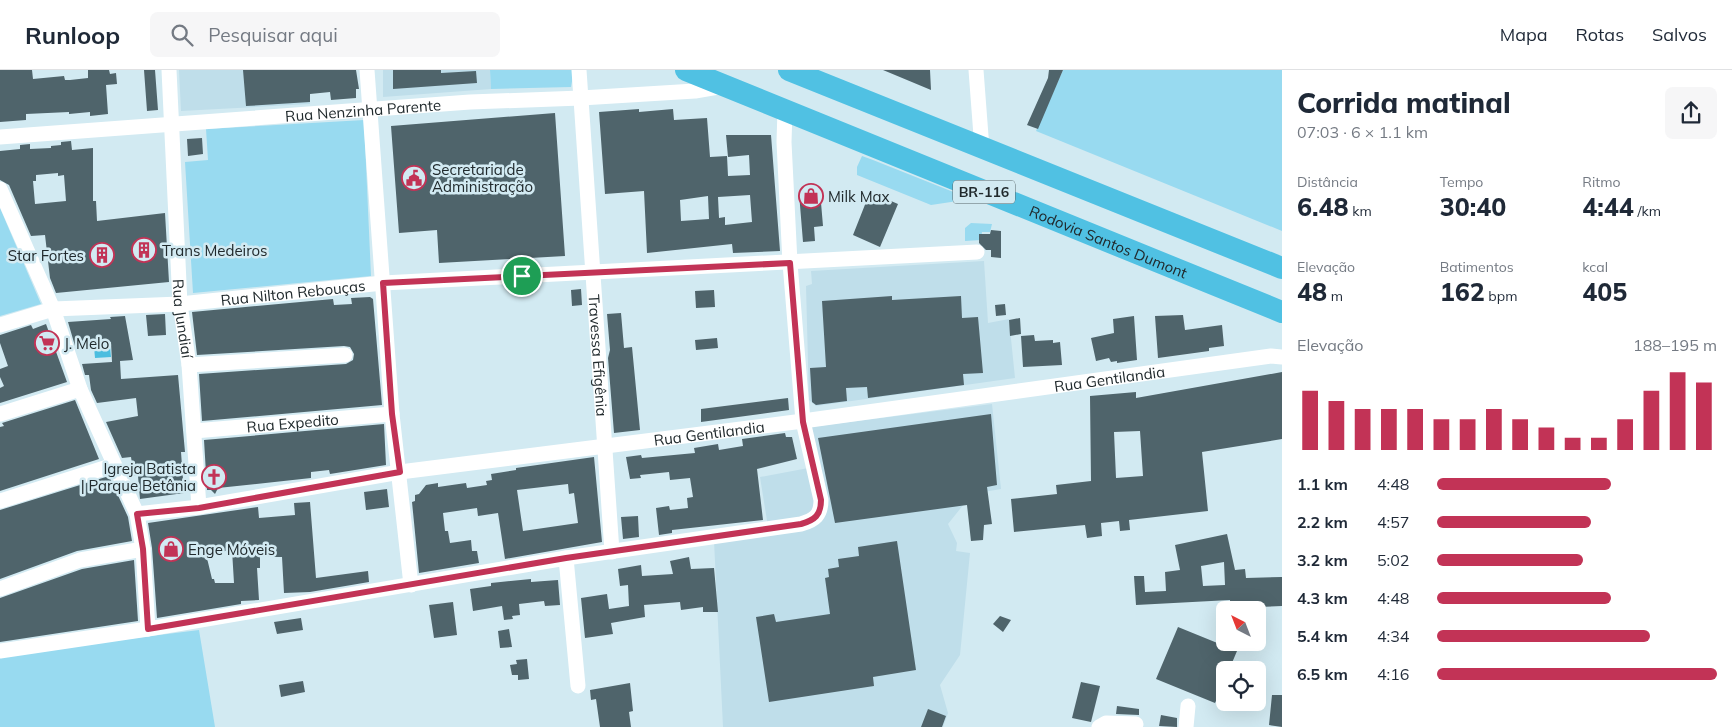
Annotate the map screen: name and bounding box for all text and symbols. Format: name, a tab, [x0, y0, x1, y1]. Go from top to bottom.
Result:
search box	[150, 12, 500, 57]
text: Runloop	[25, 20, 120, 50]
icon: search	[168, 21, 196, 49]
text: Pesquisar aqui	[208, 23, 338, 47]
text: Mapa	[1500, 23, 1548, 46]
text: Rotas	[1576, 23, 1624, 46]
text: Salvos	[1652, 23, 1707, 46]
text: Corrida matinal	[1297, 85, 1511, 120]
button: share	[1665, 87, 1717, 139]
street label: Rua Nenzinha Parente	[284, 95, 442, 125]
text: 07:03 · 6 × 1.1 km	[1297, 122, 1428, 142]
place label: Secretaria de Administração	[432, 160, 533, 196]
public building icon: Secretaria de Administração	[401, 165, 427, 191]
text: Distância	[1297, 173, 1358, 191]
text: Tempo	[1440, 173, 1483, 191]
text: Ritmo	[1582, 173, 1621, 191]
road number: BR-116	[953, 180, 1015, 204]
shop icon: Milk Max	[798, 183, 824, 209]
place label: Milk Max	[828, 187, 890, 206]
text: 6.48	[1297, 191, 1349, 222]
text: 30:40	[1440, 191, 1506, 222]
text: 4:44	[1582, 191, 1634, 222]
street label: Rodovia Santos Dumont	[1027, 201, 1190, 282]
text: km	[1349, 202, 1372, 220]
text: /km	[1634, 202, 1661, 220]
building icon: Trans Medeiros	[131, 237, 157, 263]
place label: Trans Medeiros	[162, 241, 268, 260]
building icon: Star Fortes	[89, 242, 115, 268]
place label: Star Fortes	[8, 246, 84, 265]
pin	[501, 255, 543, 297]
text: Elevação	[1297, 258, 1355, 276]
text: Batimentos	[1440, 258, 1514, 276]
text: kcal	[1582, 258, 1608, 276]
icon: arrive	[508, 262, 536, 290]
street label: Rua Nilton Rebouças	[220, 275, 366, 309]
text: 48	[1297, 276, 1327, 307]
text: 162	[1440, 276, 1485, 307]
text: 405	[1582, 276, 1627, 307]
street label: Rua Jundiaí	[169, 279, 198, 361]
text: m	[1327, 287, 1343, 305]
text: bpm	[1485, 287, 1517, 305]
street label: Travessa Efigênia	[585, 294, 612, 417]
supermarket icon: J. Melo	[34, 330, 60, 356]
place label: J. Melo	[64, 334, 109, 353]
text: Elevação	[1297, 335, 1363, 355]
text: 188–195 m	[1633, 335, 1717, 355]
street label: Rua Gentilandia	[1053, 361, 1166, 396]
street label: Rua Expedito	[246, 409, 339, 436]
street label: Rua Gentilandia	[652, 416, 766, 449]
place label: Igreja Batista | Parque Betânia	[81, 459, 196, 495]
church icon: Igreja Batista | Parque Betânia	[201, 464, 227, 490]
text: 1.1 km	[1297, 474, 1348, 494]
text: 4:48	[1377, 474, 1409, 494]
text: 2.2 km	[1297, 512, 1348, 532]
text: 4:57	[1377, 512, 1409, 532]
shop icon: Enge Móveis	[158, 536, 184, 562]
place label: Enge Móveis	[188, 540, 275, 559]
text: 3.2 km	[1297, 550, 1348, 570]
text: 5:02	[1377, 550, 1409, 570]
text: 4.3 km	[1297, 588, 1348, 608]
text: 4:48	[1377, 588, 1409, 608]
north arrow	[1216, 601, 1266, 651]
map controls	[1216, 601, 1266, 711]
text: 5.4 km	[1297, 626, 1348, 646]
text: 4:34	[1377, 626, 1409, 646]
button: locate	[1216, 661, 1266, 711]
text: 6.5 km	[1297, 664, 1348, 684]
text: 4:16	[1377, 664, 1409, 684]

